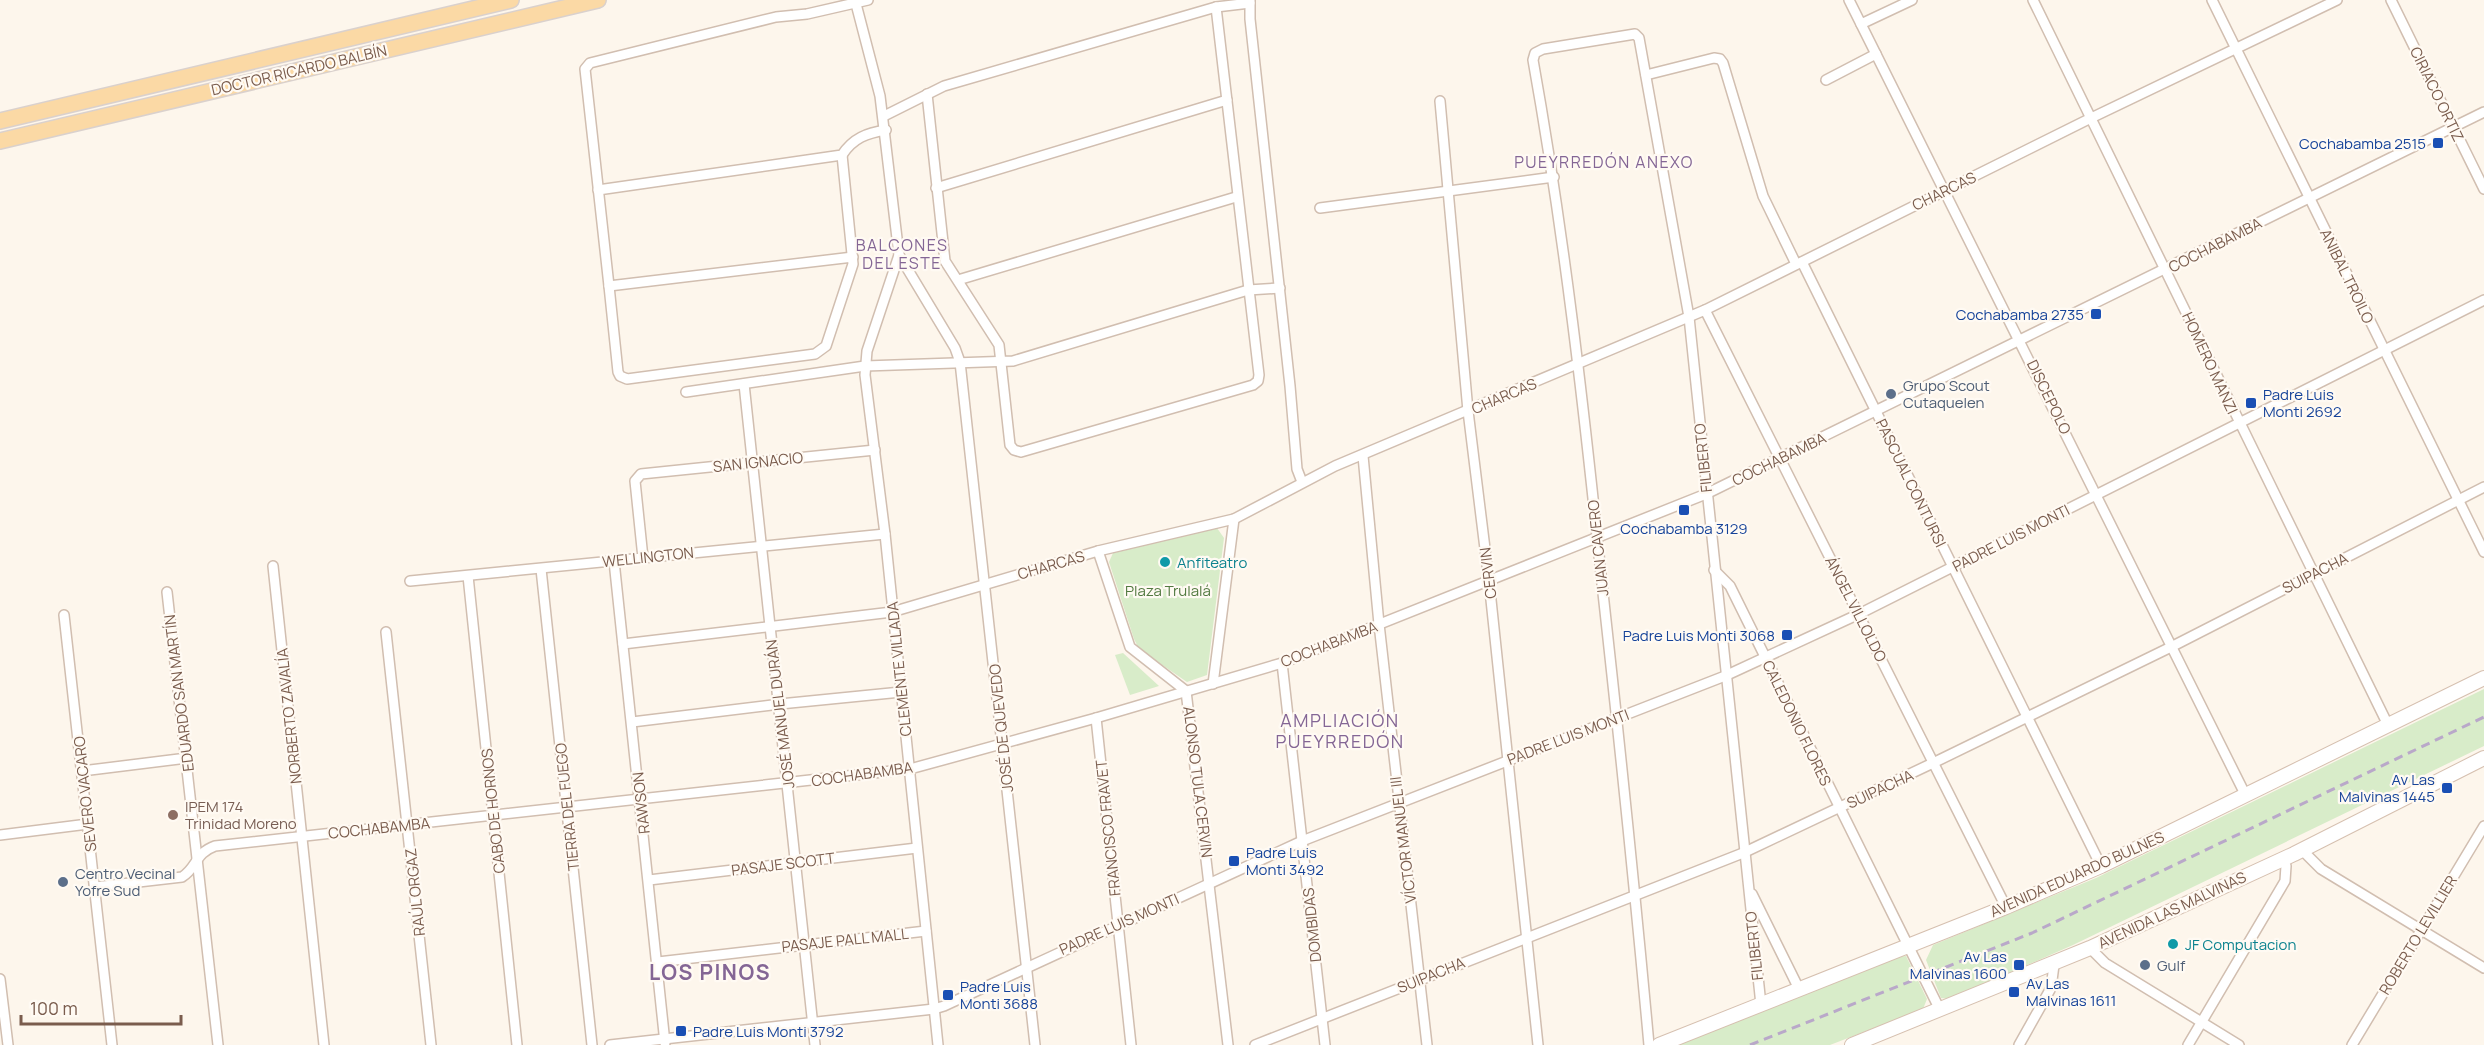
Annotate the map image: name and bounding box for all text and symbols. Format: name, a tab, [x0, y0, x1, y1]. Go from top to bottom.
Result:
street label: DOCTOR RICARDO BALBÍN	[209, 40, 389, 100]
street label: CIRIACO ORTIZ	[2405, 43, 2469, 145]
place label: Cochabamba 2515	[2299, 133, 2426, 154]
marker: Cochabamba 2515	[2431, 136, 2445, 150]
district label: PUEYRREDÓN ANEXO	[1514, 151, 1694, 173]
street label: CHARCAS	[1909, 167, 1979, 215]
street label: COCHABAMBA	[2165, 212, 2266, 278]
street label: ANIBAL TROILO	[2315, 225, 2379, 327]
district label: BALCONES DEL ESTE	[856, 234, 948, 274]
place label: Cochabamba 2735	[1956, 304, 2084, 325]
marker: Cochabamba 2735	[2089, 307, 2103, 321]
street label: HOMERO MANZI	[2177, 308, 2243, 418]
street label: DISCEPOLO	[2022, 356, 2076, 438]
street label: CHARCAS	[1468, 373, 1540, 419]
place label: Grupo Scout Cutaquelen	[1903, 375, 1990, 413]
place label: Padre Luis Monti 2692	[2263, 384, 2341, 422]
marker: Grupo Scout Cutaquelen	[1884, 387, 1898, 401]
marker: Padre Luis Monti 2692	[2244, 396, 2258, 410]
street label: PASCUAL CONTURSI	[1871, 415, 1951, 551]
street label: FILIBERTO	[1689, 422, 1717, 494]
street label: COCHABAMBA	[1729, 427, 1830, 491]
street label: SAN IGNACIO	[712, 447, 804, 477]
street label: JUAN CAVERO	[1582, 499, 1613, 597]
street label: PADRE LUIS MONTI	[1949, 499, 2073, 577]
marker: Cochabamba 3129	[1677, 503, 1691, 517]
place label: Cochabamba 3129	[1620, 518, 1748, 539]
street label: WELLINGTON	[601, 542, 695, 572]
street label: CHARCAS	[1015, 545, 1087, 585]
street label: CERVIN	[1474, 546, 1502, 600]
street label: SUIPACHA	[2278, 547, 2352, 599]
place label: Anfiteatro	[1177, 552, 1247, 573]
street label: ÁNGEL VILLOLDO	[1820, 553, 1892, 665]
marker: Anfiteatro	[1158, 555, 1172, 569]
park label: Plaza Trulalá	[1125, 580, 1211, 601]
street label: CLEMENTE VILLADA	[881, 600, 917, 737]
street label: EDUARDO SAN MARTÍN	[159, 613, 199, 773]
street label: COCHABAMBA	[1278, 616, 1381, 672]
place label: Padre Luis Monti 3068	[1623, 625, 1775, 646]
marker: Padre Luis Monti 3068	[1780, 628, 1794, 642]
street label: JOSÉ MANUEL DURÁN	[760, 638, 800, 790]
street label: NORBERTO ZAVALÍA	[271, 647, 307, 785]
street label: CALEDONIO FLORES	[1757, 657, 1837, 789]
street label: JOSÉ DE QUEVEDO	[984, 663, 1018, 793]
street label: PADRE LUIS MONTI	[1504, 704, 1632, 770]
street label: ALONSO TULA CERVIN	[1178, 705, 1218, 859]
district label: AMPLIACIÓN PUEYRREDÓN	[1275, 708, 1405, 753]
street label: SEVERO VACARO	[68, 735, 102, 853]
street label: TIERRA DEL FUEGO	[550, 742, 584, 872]
street label: CABO DE HORNOS	[476, 747, 510, 875]
street label: COCHABAMBA	[810, 756, 914, 792]
street label: FRANCISCO FRAVET	[1090, 759, 1126, 897]
street label: SUIPACHA	[1843, 764, 1917, 814]
place label: Av Las Malvinas 1445	[2339, 769, 2435, 807]
street label: RAWSON	[627, 771, 655, 835]
street label: VÍCTOR MANUEL III	[1385, 775, 1421, 905]
marker: Av Las Malvinas 1445	[2440, 781, 2454, 795]
place label: IPEM 174 Trinidad Moreno	[185, 796, 297, 834]
marker: IPEM 174 Trinidad Moreno	[166, 808, 180, 822]
street label: COCHABAMBA	[327, 812, 431, 844]
street label: AVENIDA EDUARDO BULNES	[1987, 826, 2167, 922]
place label: Padre Luis Monti 3492	[1246, 842, 1324, 880]
street label: RAÚL ORGAZ	[400, 847, 430, 937]
street label: PASAJE SCOTT	[730, 847, 836, 881]
marker: Padre Luis Monti 3492	[1227, 854, 1241, 868]
place label: Centro Vecinal Yofre Sud	[75, 863, 176, 901]
street label: AVENIDA LAS MALVINAS	[2095, 866, 2249, 954]
street label: ROBERTO LEVILLIER	[2374, 871, 2462, 999]
marker: Centro Vecinal Yofre Sud	[56, 875, 70, 889]
street label: DOMBIDAS	[1298, 887, 1326, 963]
street label: PADRE LUIS MONTI	[1056, 888, 1182, 960]
street label: FILIBERTO	[1740, 910, 1768, 982]
street label: PASAJE PALL MALL	[780, 923, 910, 957]
place label: JF Computacion	[2185, 934, 2296, 955]
marker: JF Computacion	[2166, 937, 2180, 951]
place label: Av Las Malvinas 1600	[1910, 946, 2007, 984]
street label: SUIPACHA	[1394, 952, 1468, 998]
place label: Gulf	[2157, 955, 2186, 976]
district label: LOS PINOS	[649, 958, 771, 986]
marker: Av Las Malvinas 1600	[2012, 958, 2026, 972]
marker: Gulf	[2138, 958, 2152, 972]
place label: Av Las Malvinas 1611	[2026, 973, 2116, 1011]
place label: Padre Luis Monti 3688	[960, 976, 1038, 1014]
marker: Av Las Malvinas 1611	[2007, 985, 2021, 999]
scale bar	[21, 988, 182, 1026]
marker: Padre Luis Monti 3688	[941, 988, 955, 1002]
text: 100 m	[30, 996, 78, 1020]
place label: Padre Luis Monti 3792	[693, 1021, 843, 1042]
marker: Padre Luis Monti 3792	[674, 1024, 688, 1038]

